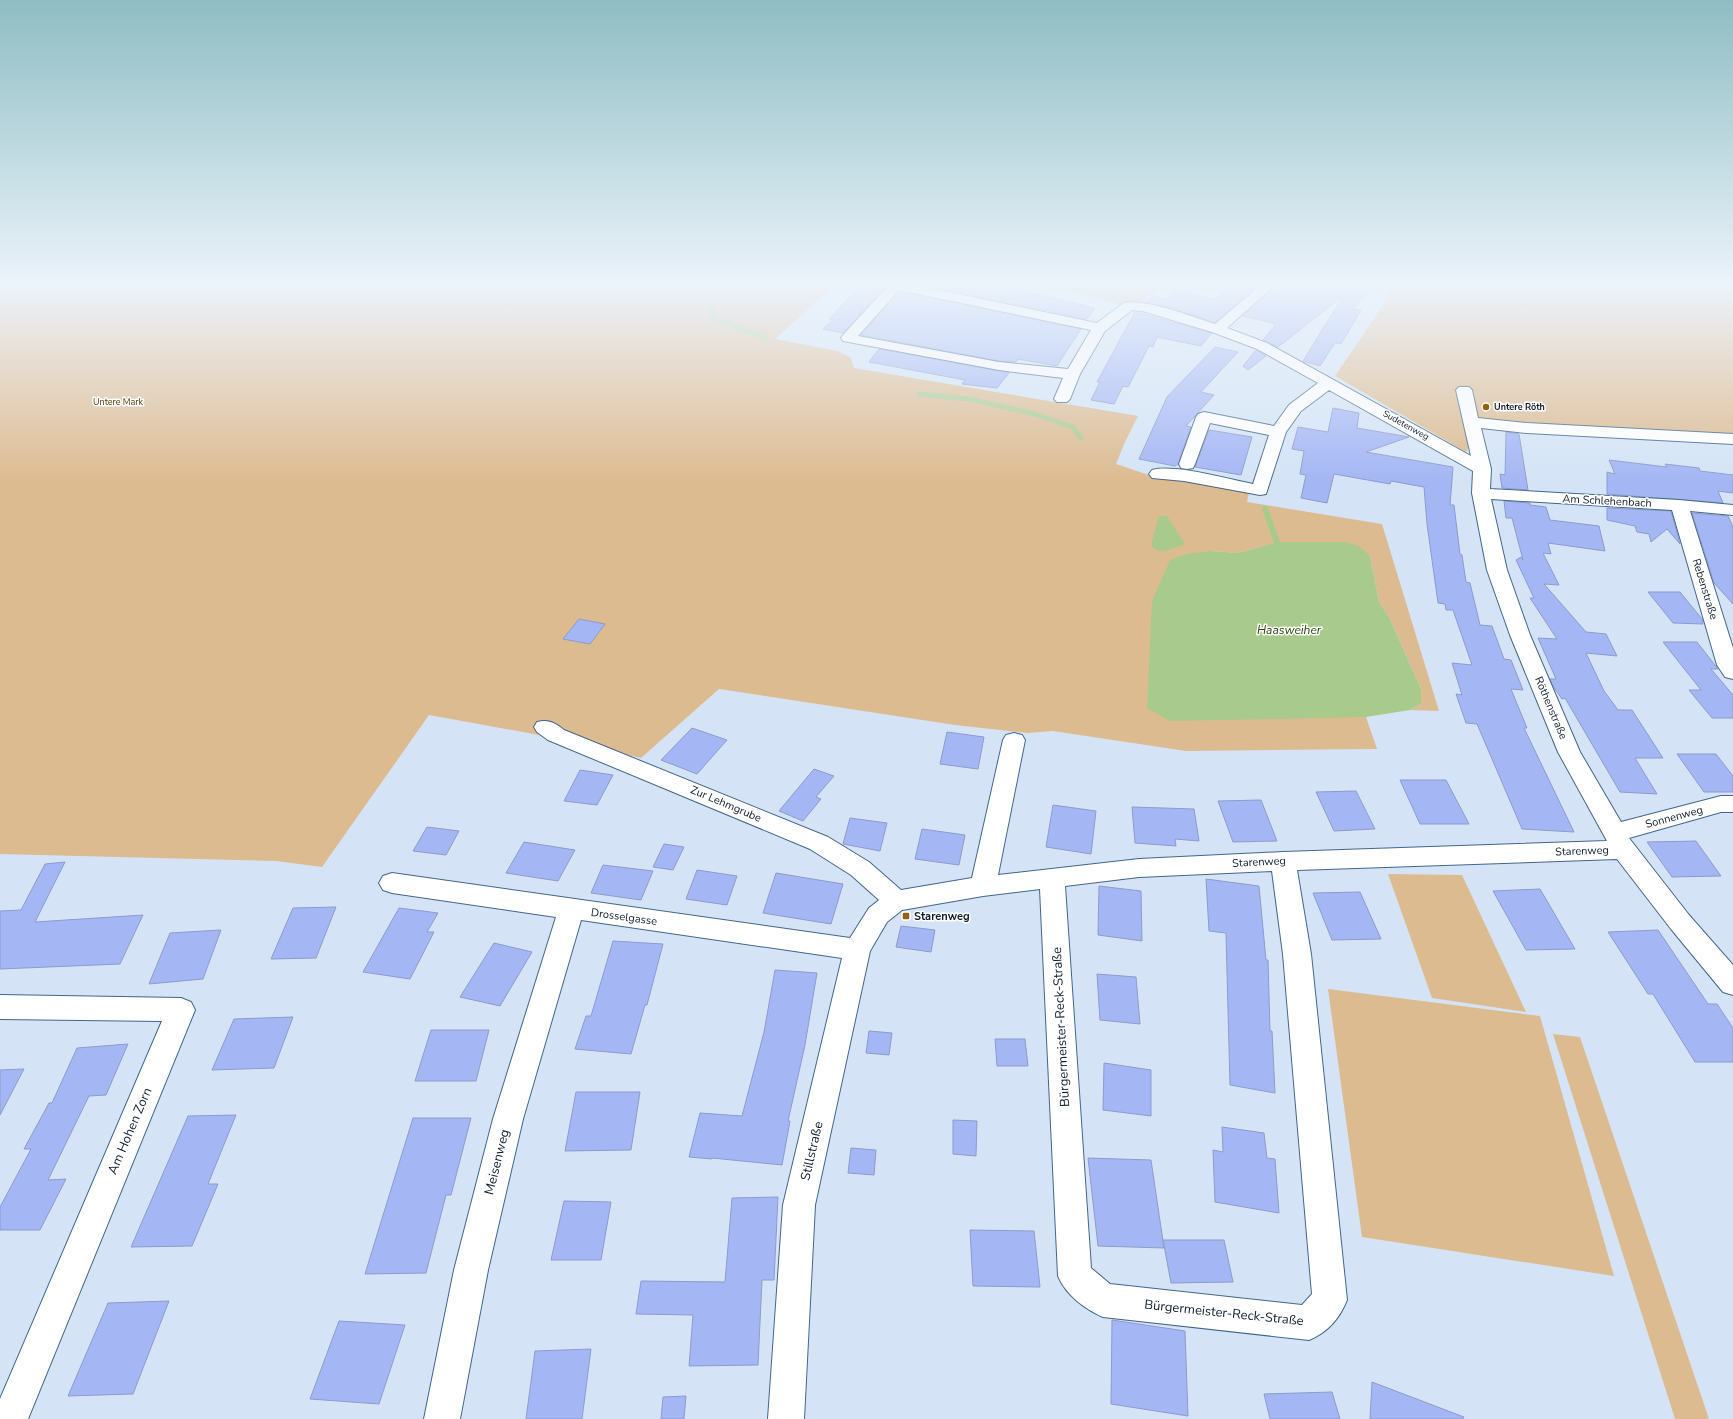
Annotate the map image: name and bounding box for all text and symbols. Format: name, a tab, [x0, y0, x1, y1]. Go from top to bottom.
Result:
park label: Untere Mark	[93, 396, 144, 408]
place label: Untere Röth	[1494, 401, 1545, 413]
marker: Untere Röth	[1481, 402, 1491, 412]
street label: Sudetenweg	[1381, 407, 1431, 443]
street label: Am Schlehenbach	[1562, 491, 1652, 511]
street label: Rebenstraße	[1689, 557, 1721, 621]
water label: Haasweiher	[1257, 622, 1322, 638]
street label: Röthenstraße	[1531, 674, 1571, 742]
street label: Zur Lehmgrube	[688, 782, 764, 826]
street label: Sonnenweg	[1644, 802, 1704, 832]
street label: Starenweg	[1555, 843, 1609, 859]
street label: Starenweg	[1232, 853, 1286, 871]
street label: Drosselgasse	[590, 905, 658, 929]
place label: Starenweg	[914, 909, 970, 924]
marker: Starenweg	[901, 911, 911, 921]
street label: Bürgermeister-Reck-Straße	[1048, 946, 1074, 1107]
street label: Am Hohen Zorn	[104, 1085, 156, 1177]
street label: Stillstraße	[796, 1120, 828, 1182]
street label: Meisenweg	[480, 1127, 514, 1197]
street label: Bürgermeister-Reck-Straße	[1143, 1296, 1305, 1330]

